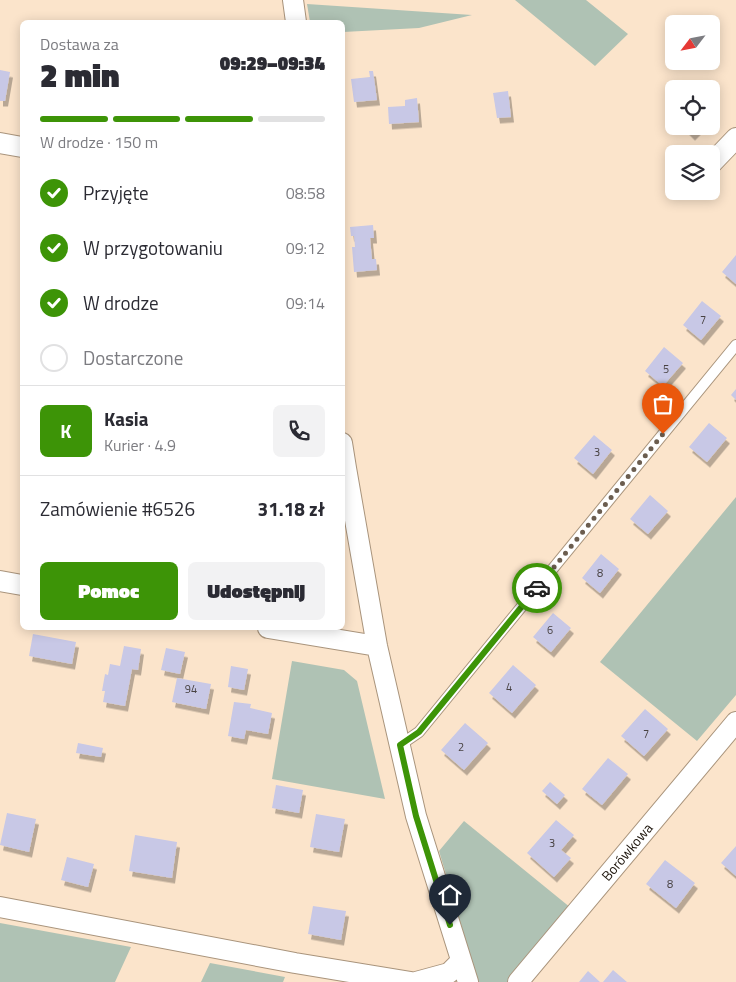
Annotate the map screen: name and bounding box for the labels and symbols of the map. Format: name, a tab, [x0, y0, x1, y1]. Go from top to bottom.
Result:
north arrow	[665, 15, 720, 70]
house number: 7	[700, 312, 706, 328]
house number: 5	[663, 361, 669, 377]
pin	[642, 383, 684, 434]
house number: 3	[594, 444, 600, 460]
courier	[512, 563, 562, 613]
house number: 8	[597, 565, 603, 581]
house number: 6	[547, 622, 553, 638]
house number: 4	[506, 679, 512, 695]
house number: 94	[185, 681, 197, 697]
house number: 7	[643, 726, 649, 742]
house number: 2	[458, 739, 464, 755]
street label: Borówkowa	[596, 818, 657, 885]
house number: 3	[549, 835, 555, 851]
pin	[429, 874, 471, 925]
house number: 8	[667, 876, 673, 892]

